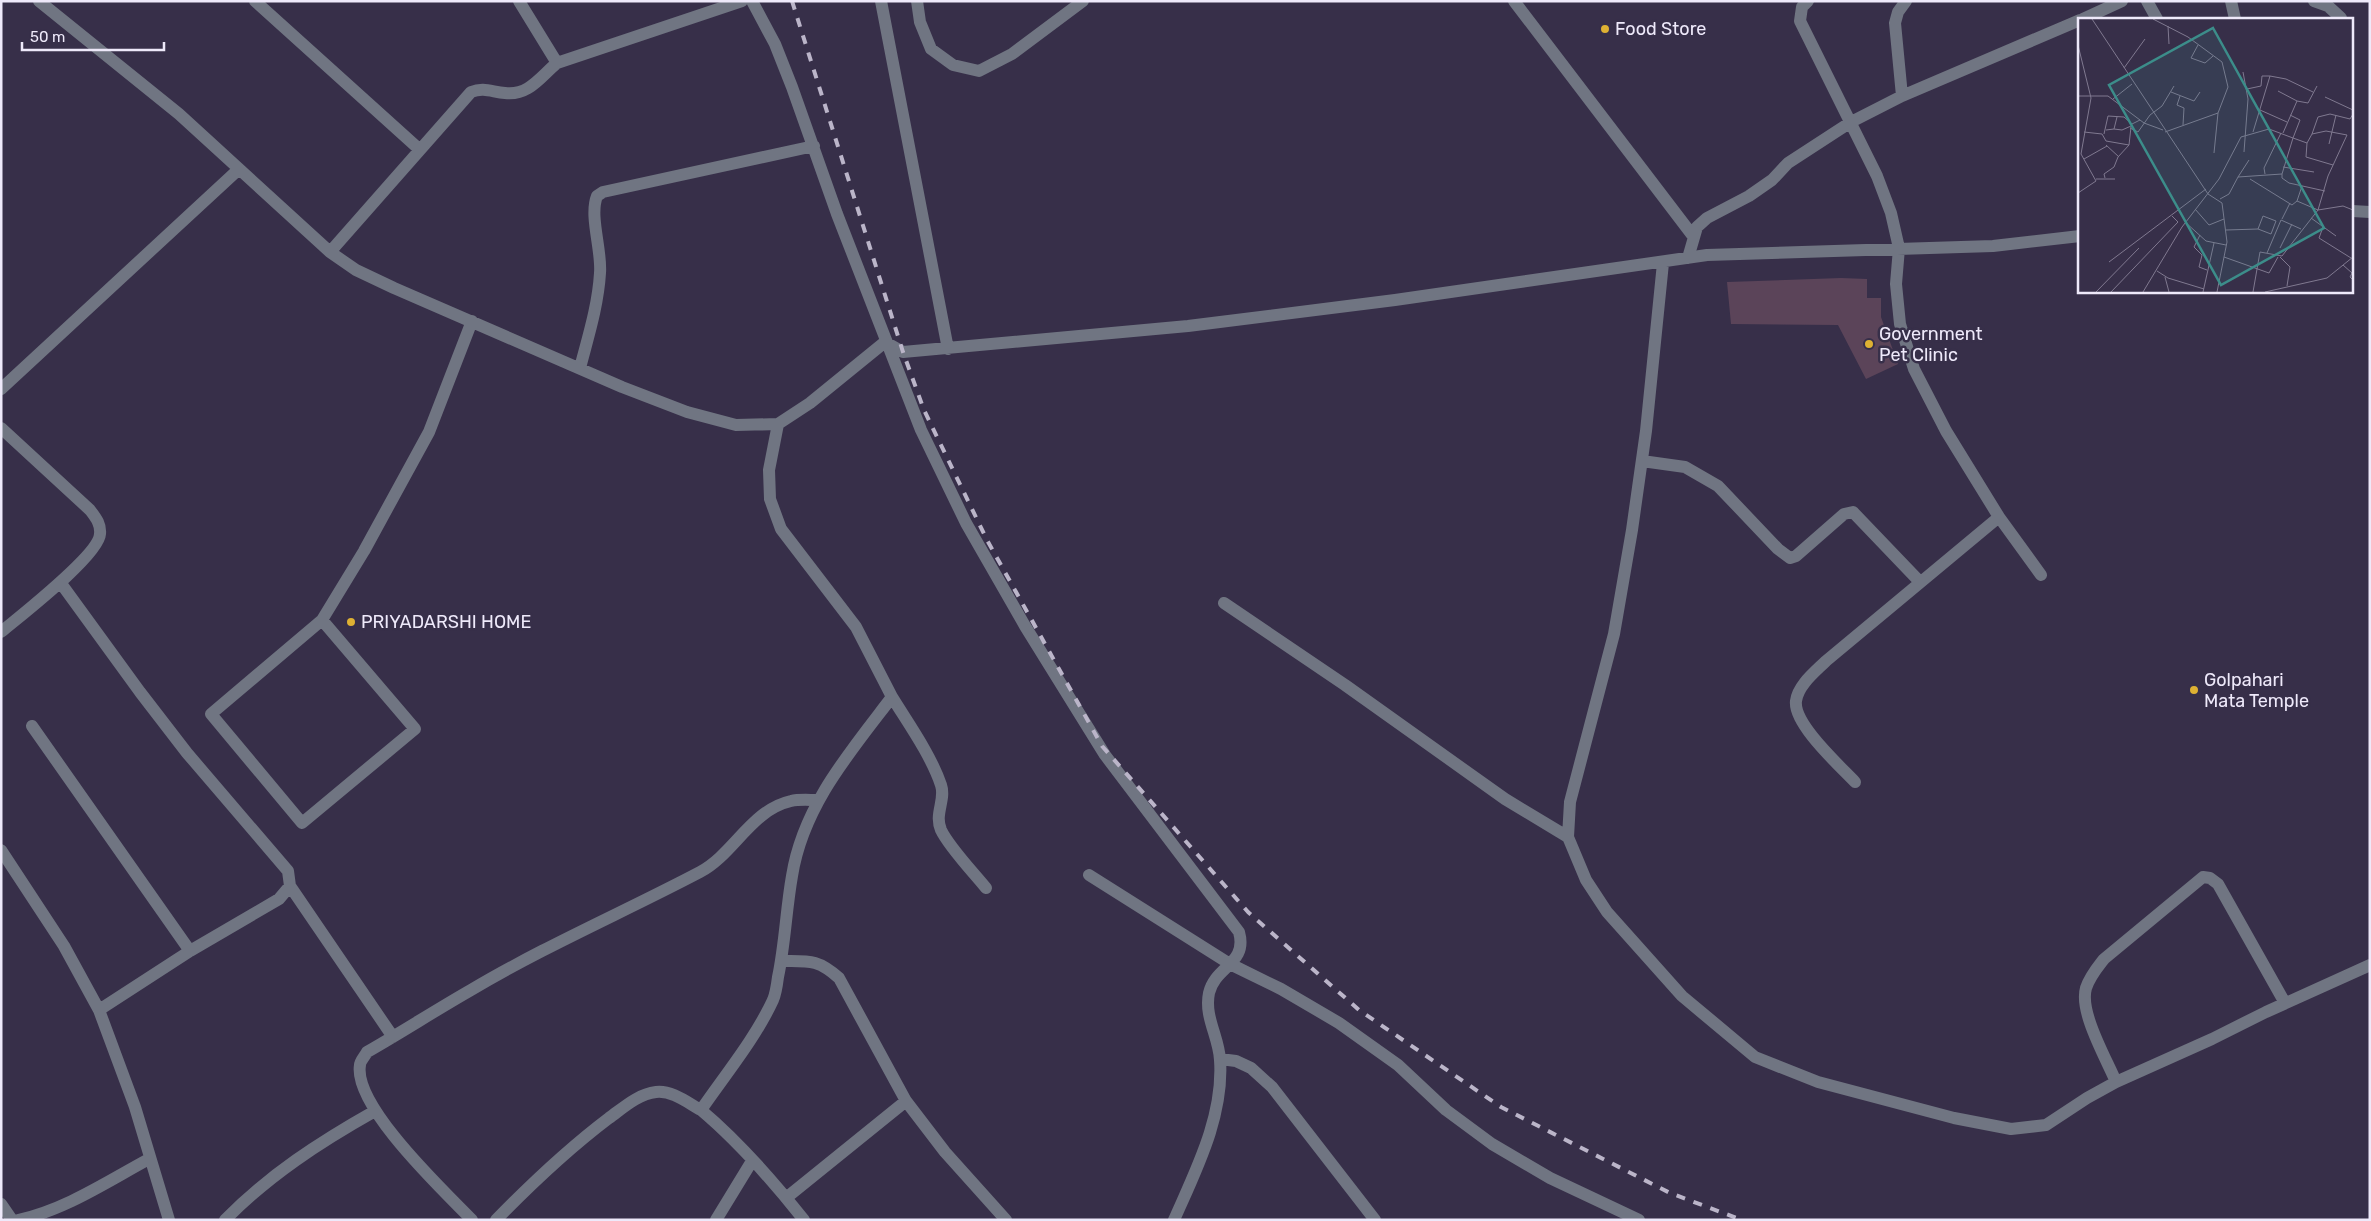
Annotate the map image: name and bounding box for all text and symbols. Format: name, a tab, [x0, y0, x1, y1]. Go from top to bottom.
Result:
place label: Food Store	[1615, 18, 1706, 40]
inset map	[2078, 18, 2354, 292]
scale bar	[22, 20, 165, 52]
marker: Food Store	[1599, 23, 1611, 35]
text: 50 m	[30, 28, 65, 46]
place label: Government Pet Clinic	[1879, 323, 1983, 366]
marker: Government Pet Clinic	[1863, 338, 1875, 350]
place label: PRIYADARSHI HOME	[361, 611, 531, 633]
marker: PRIYADARSHI HOME	[345, 616, 357, 628]
place label: Golpahari Mata Temple	[2204, 669, 2309, 712]
marker: Golpahari Mata Temple	[2188, 684, 2200, 696]

